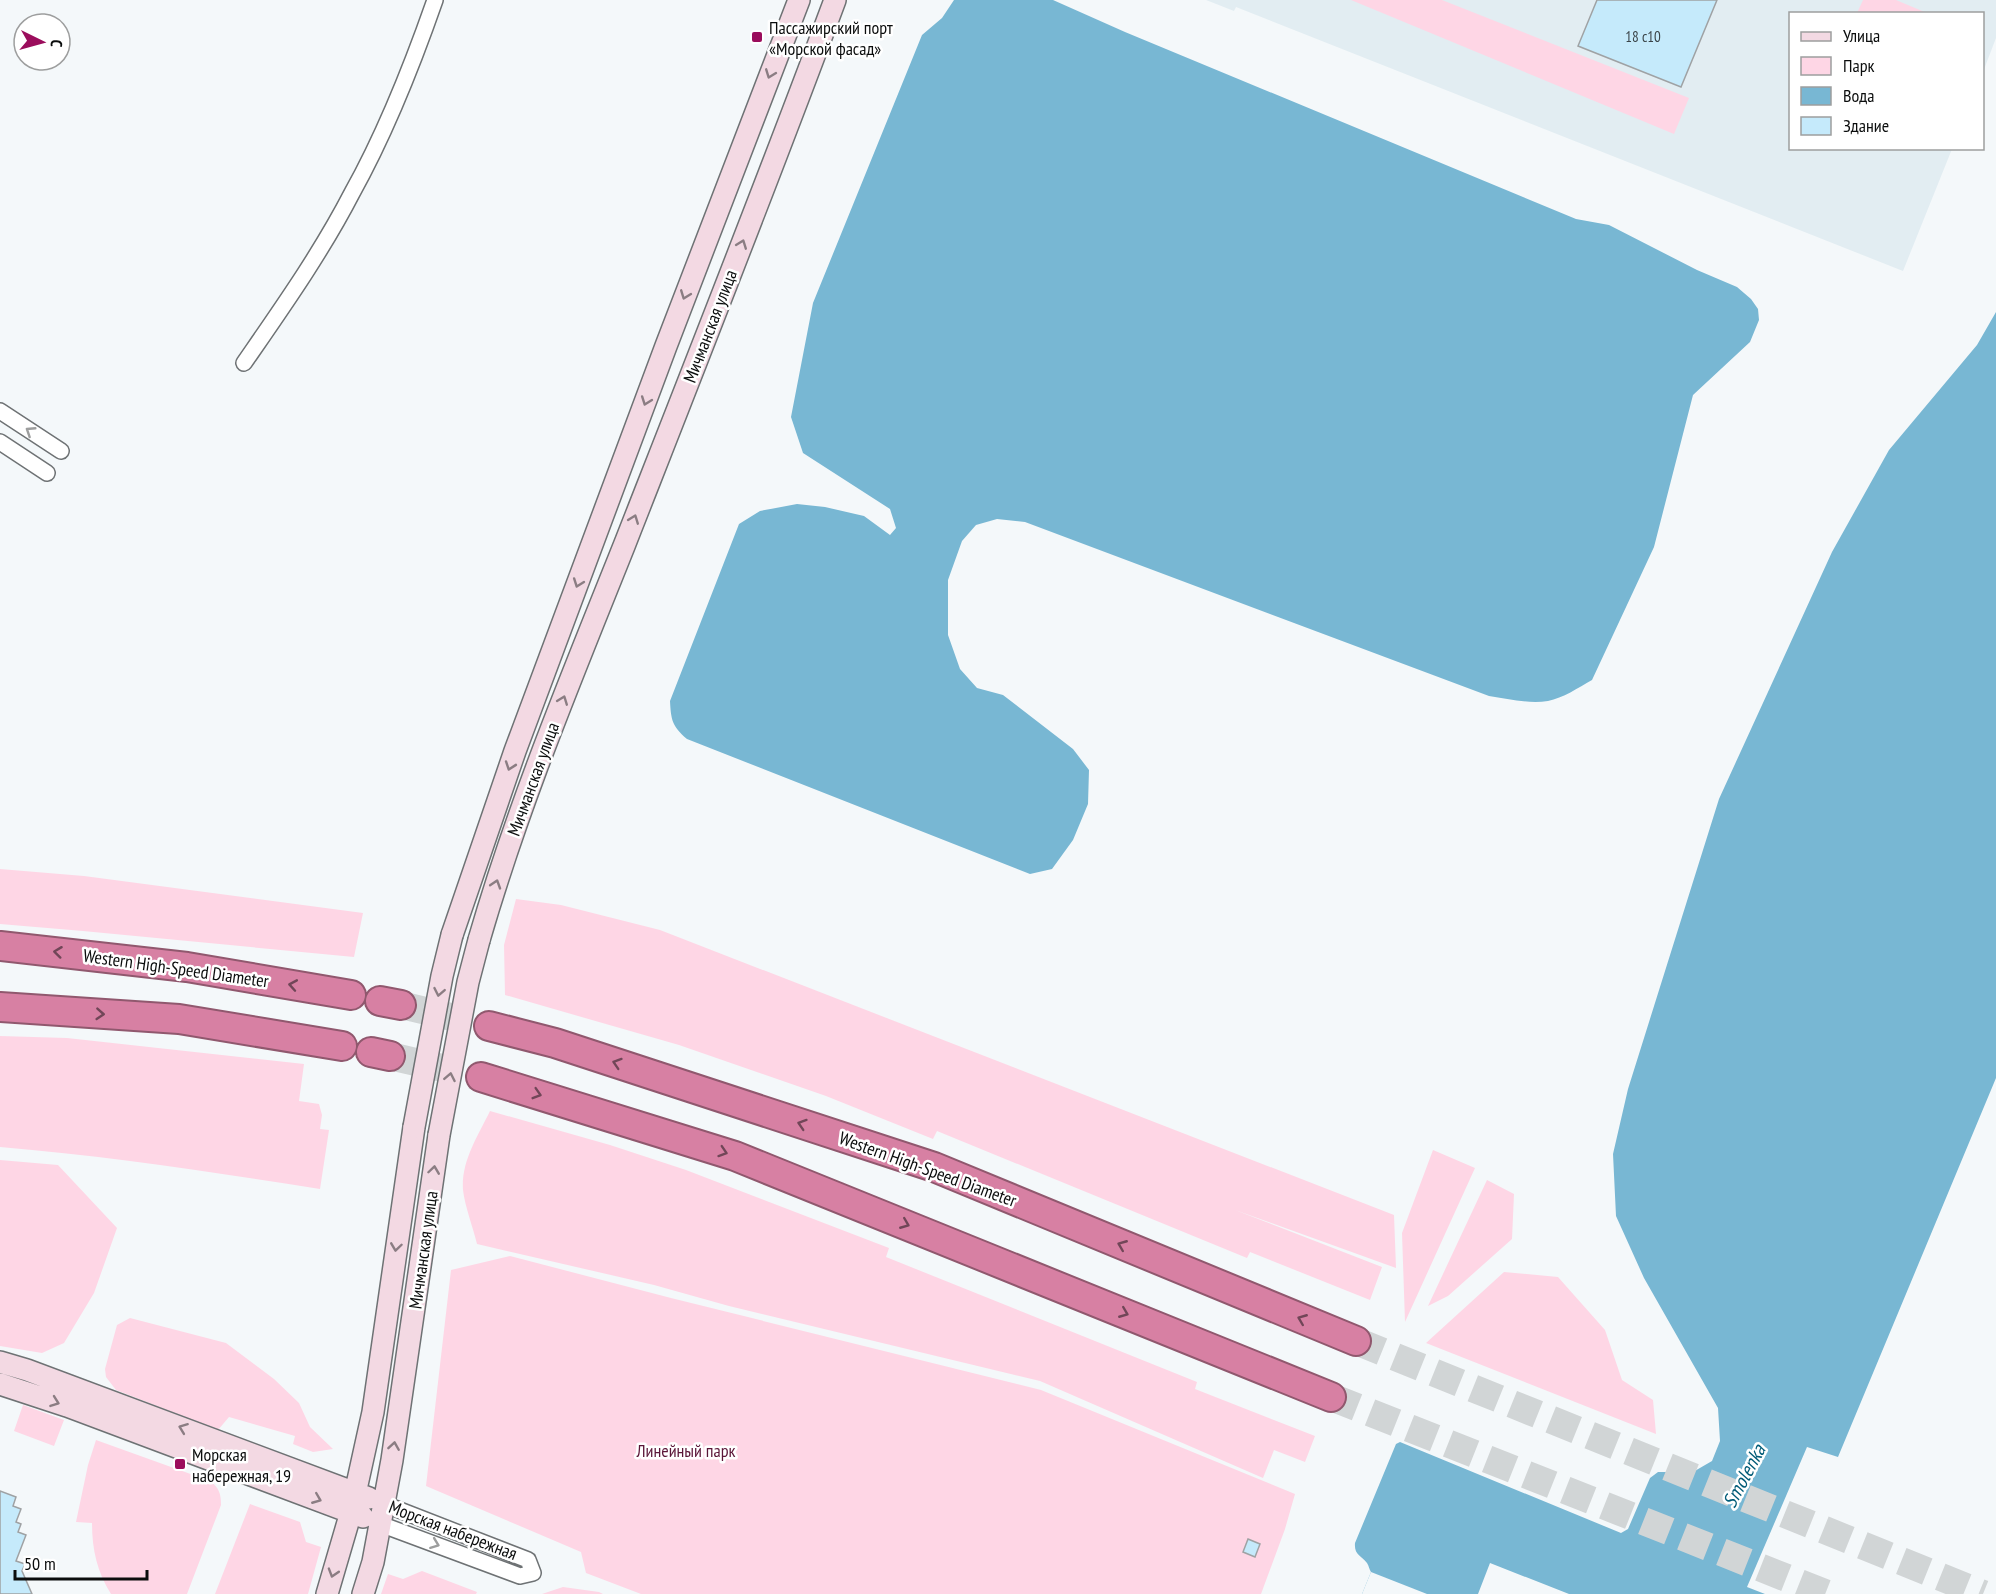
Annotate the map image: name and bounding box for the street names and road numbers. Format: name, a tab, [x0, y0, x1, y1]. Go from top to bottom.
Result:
street label: Мичманская улица	[678, 266, 742, 386]
street label: Мичманская улица	[502, 719, 564, 839]
street label: Western High-Speed Diameter	[82, 944, 270, 992]
street label: Western High-Speed Diameter	[836, 1126, 1020, 1212]
street label: Мичманская улица	[403, 1189, 443, 1311]
street label: Морская набережная	[386, 1495, 520, 1565]

